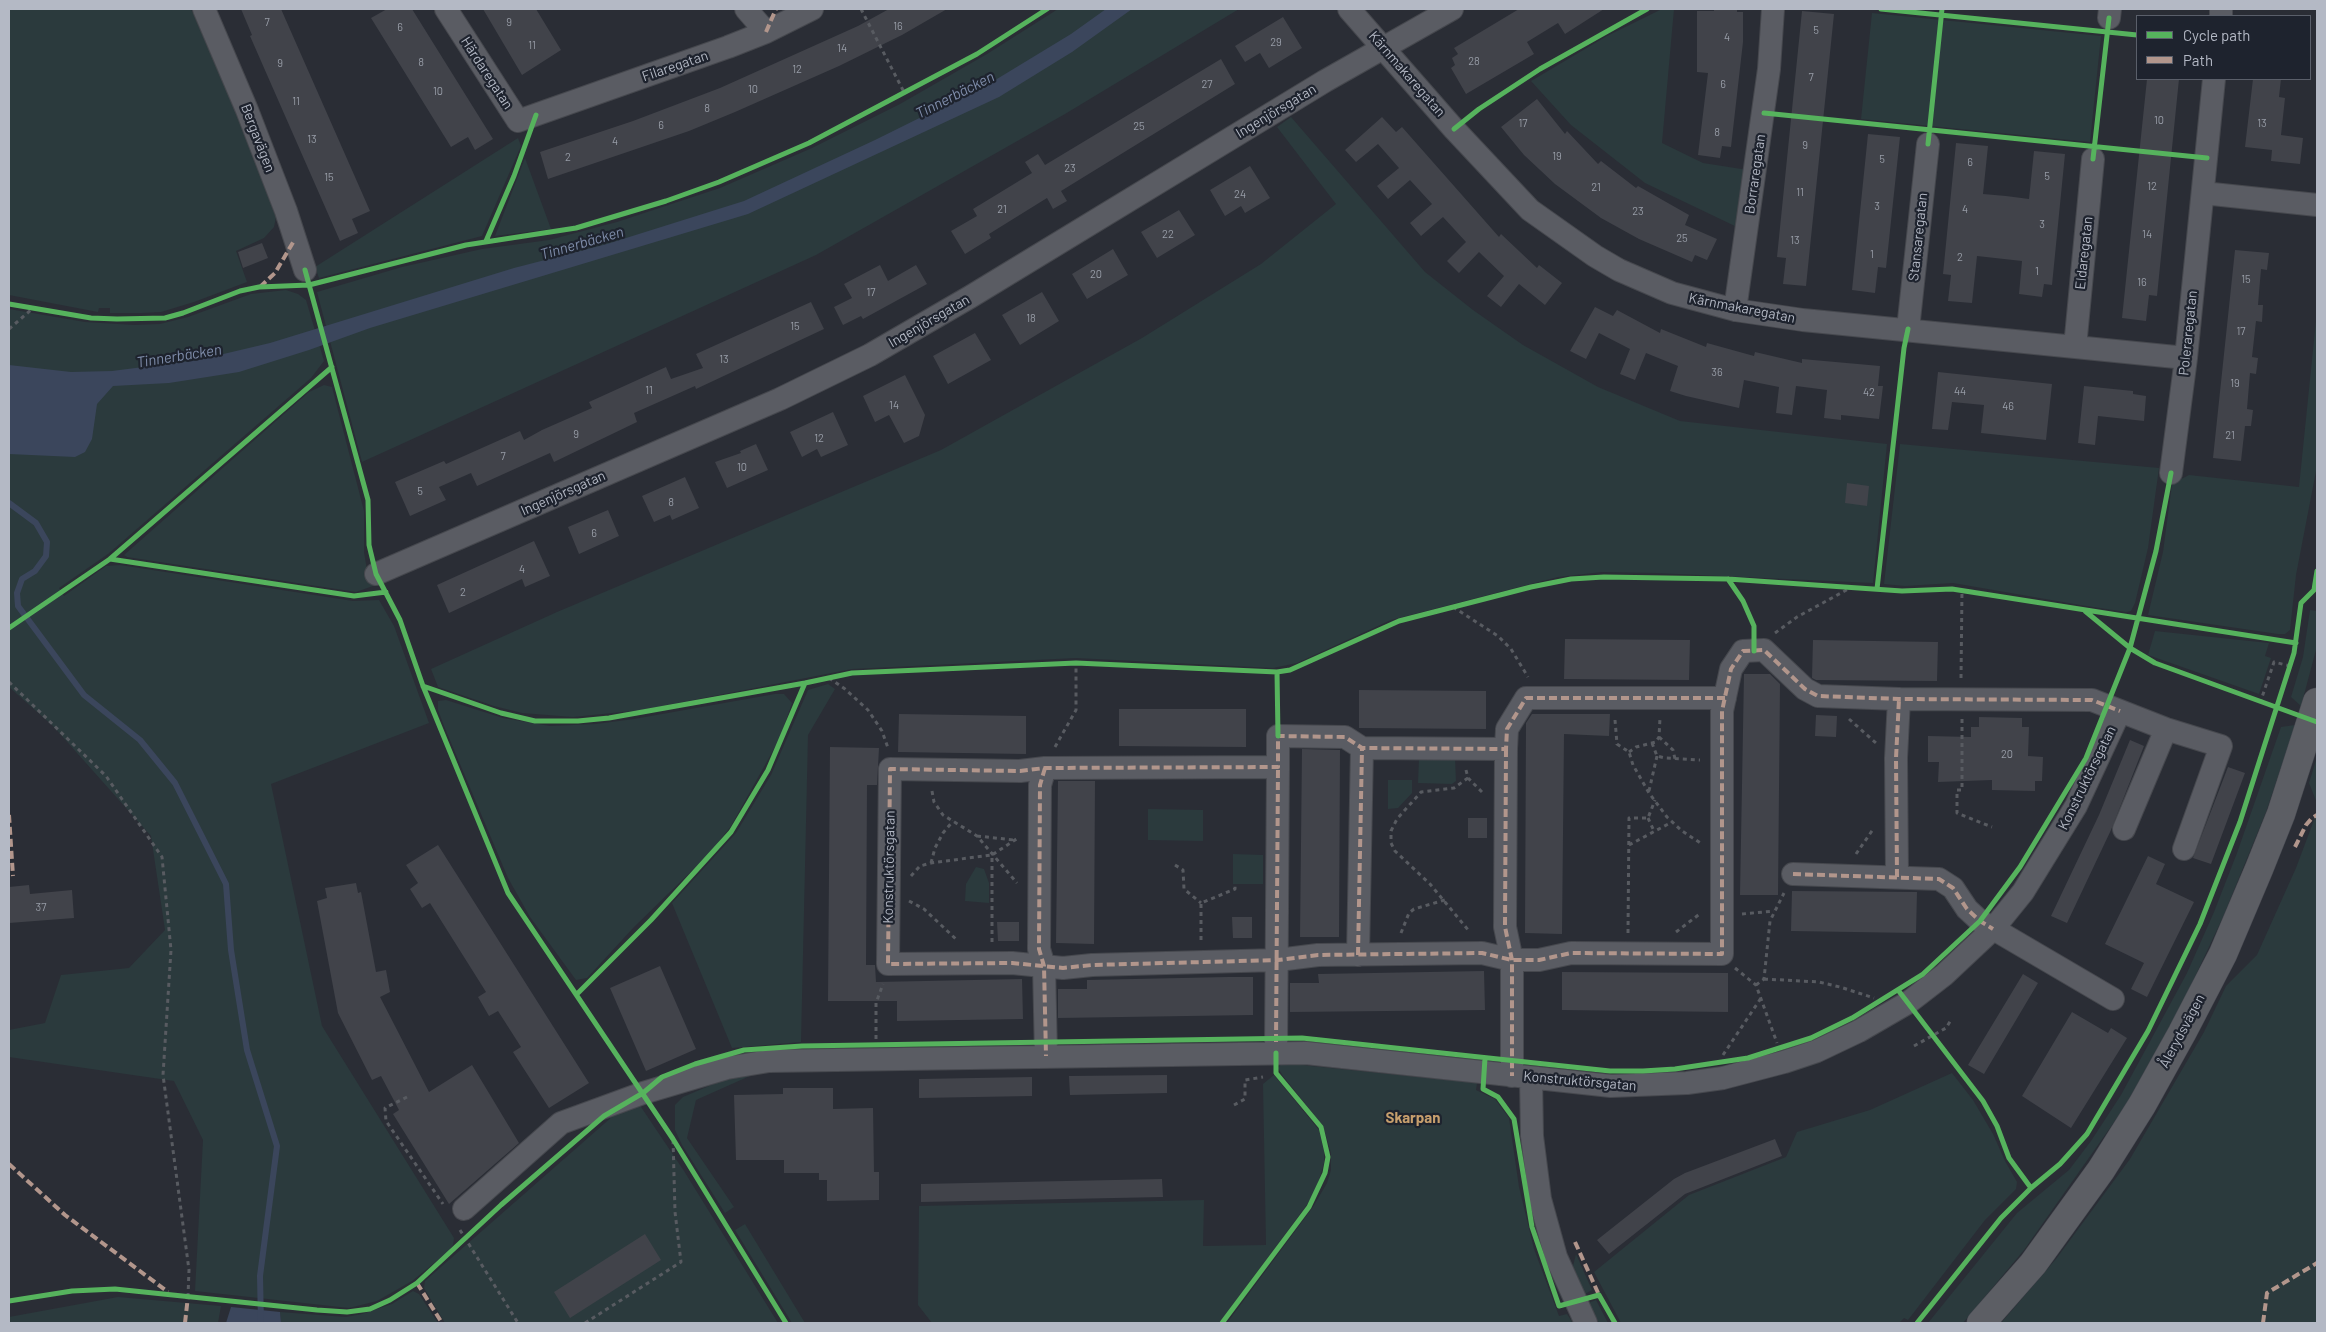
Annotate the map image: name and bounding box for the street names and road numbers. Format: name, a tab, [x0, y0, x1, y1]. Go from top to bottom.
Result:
street label: Kärnmakaregatan	[1365, 28, 1449, 120]
street label: Härdaregatan	[457, 34, 517, 112]
street label: Filaregatan	[640, 47, 710, 85]
street label: Ingenjörsgatan	[1233, 80, 1319, 142]
street label: Bergavägen	[237, 101, 279, 175]
street label: Borraregatan	[1741, 133, 1769, 215]
street label: Stansaregatan	[1905, 192, 1931, 282]
street label: Eldaregatan	[2072, 216, 2096, 290]
street label: Kärnmakaregatan	[1687, 289, 1797, 327]
street label: Poleraregatan	[2175, 290, 2201, 376]
street label: Ingenjörsgatan	[885, 291, 973, 351]
street label: Ingenjörsgatan	[518, 467, 608, 519]
street label: Konstruktörsgatan	[2055, 723, 2119, 833]
street label: Konstruktörsgatan	[880, 810, 898, 924]
street label: Ålerydsvägen	[2156, 991, 2208, 1071]
street label: Konstruktörsgatan	[1523, 1068, 1637, 1094]

